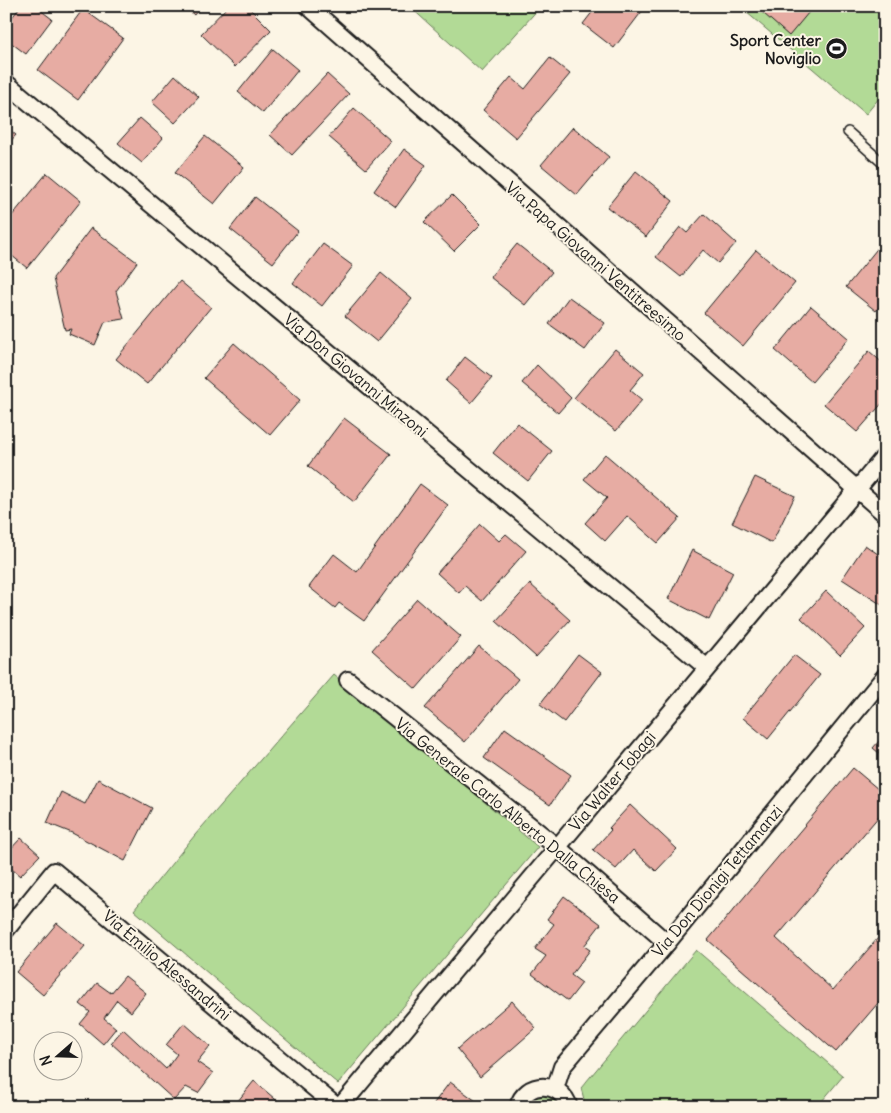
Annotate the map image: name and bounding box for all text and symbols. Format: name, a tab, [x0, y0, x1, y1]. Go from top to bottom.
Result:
place label: Sport Center Noviglio	[730, 30, 821, 69]
sports icon: Sport Center Noviglio	[825, 37, 849, 61]
street label: Via Papa Giovanni Ventitreesimo	[502, 177, 690, 345]
street label: Via Don Giovanni Minzoni	[280, 309, 432, 441]
street label: Via Generale Carlo Alberto Dalla Chiesa	[392, 713, 624, 907]
street label: Via Walter Tobagi	[564, 727, 660, 835]
street label: Via Don Dionigi Tettamanzi	[647, 801, 787, 961]
street label: Via Emilio Alessandrini	[99, 906, 235, 1024]
north arrow	[32, 1030, 82, 1080]
text: N	[36, 1053, 56, 1068]

